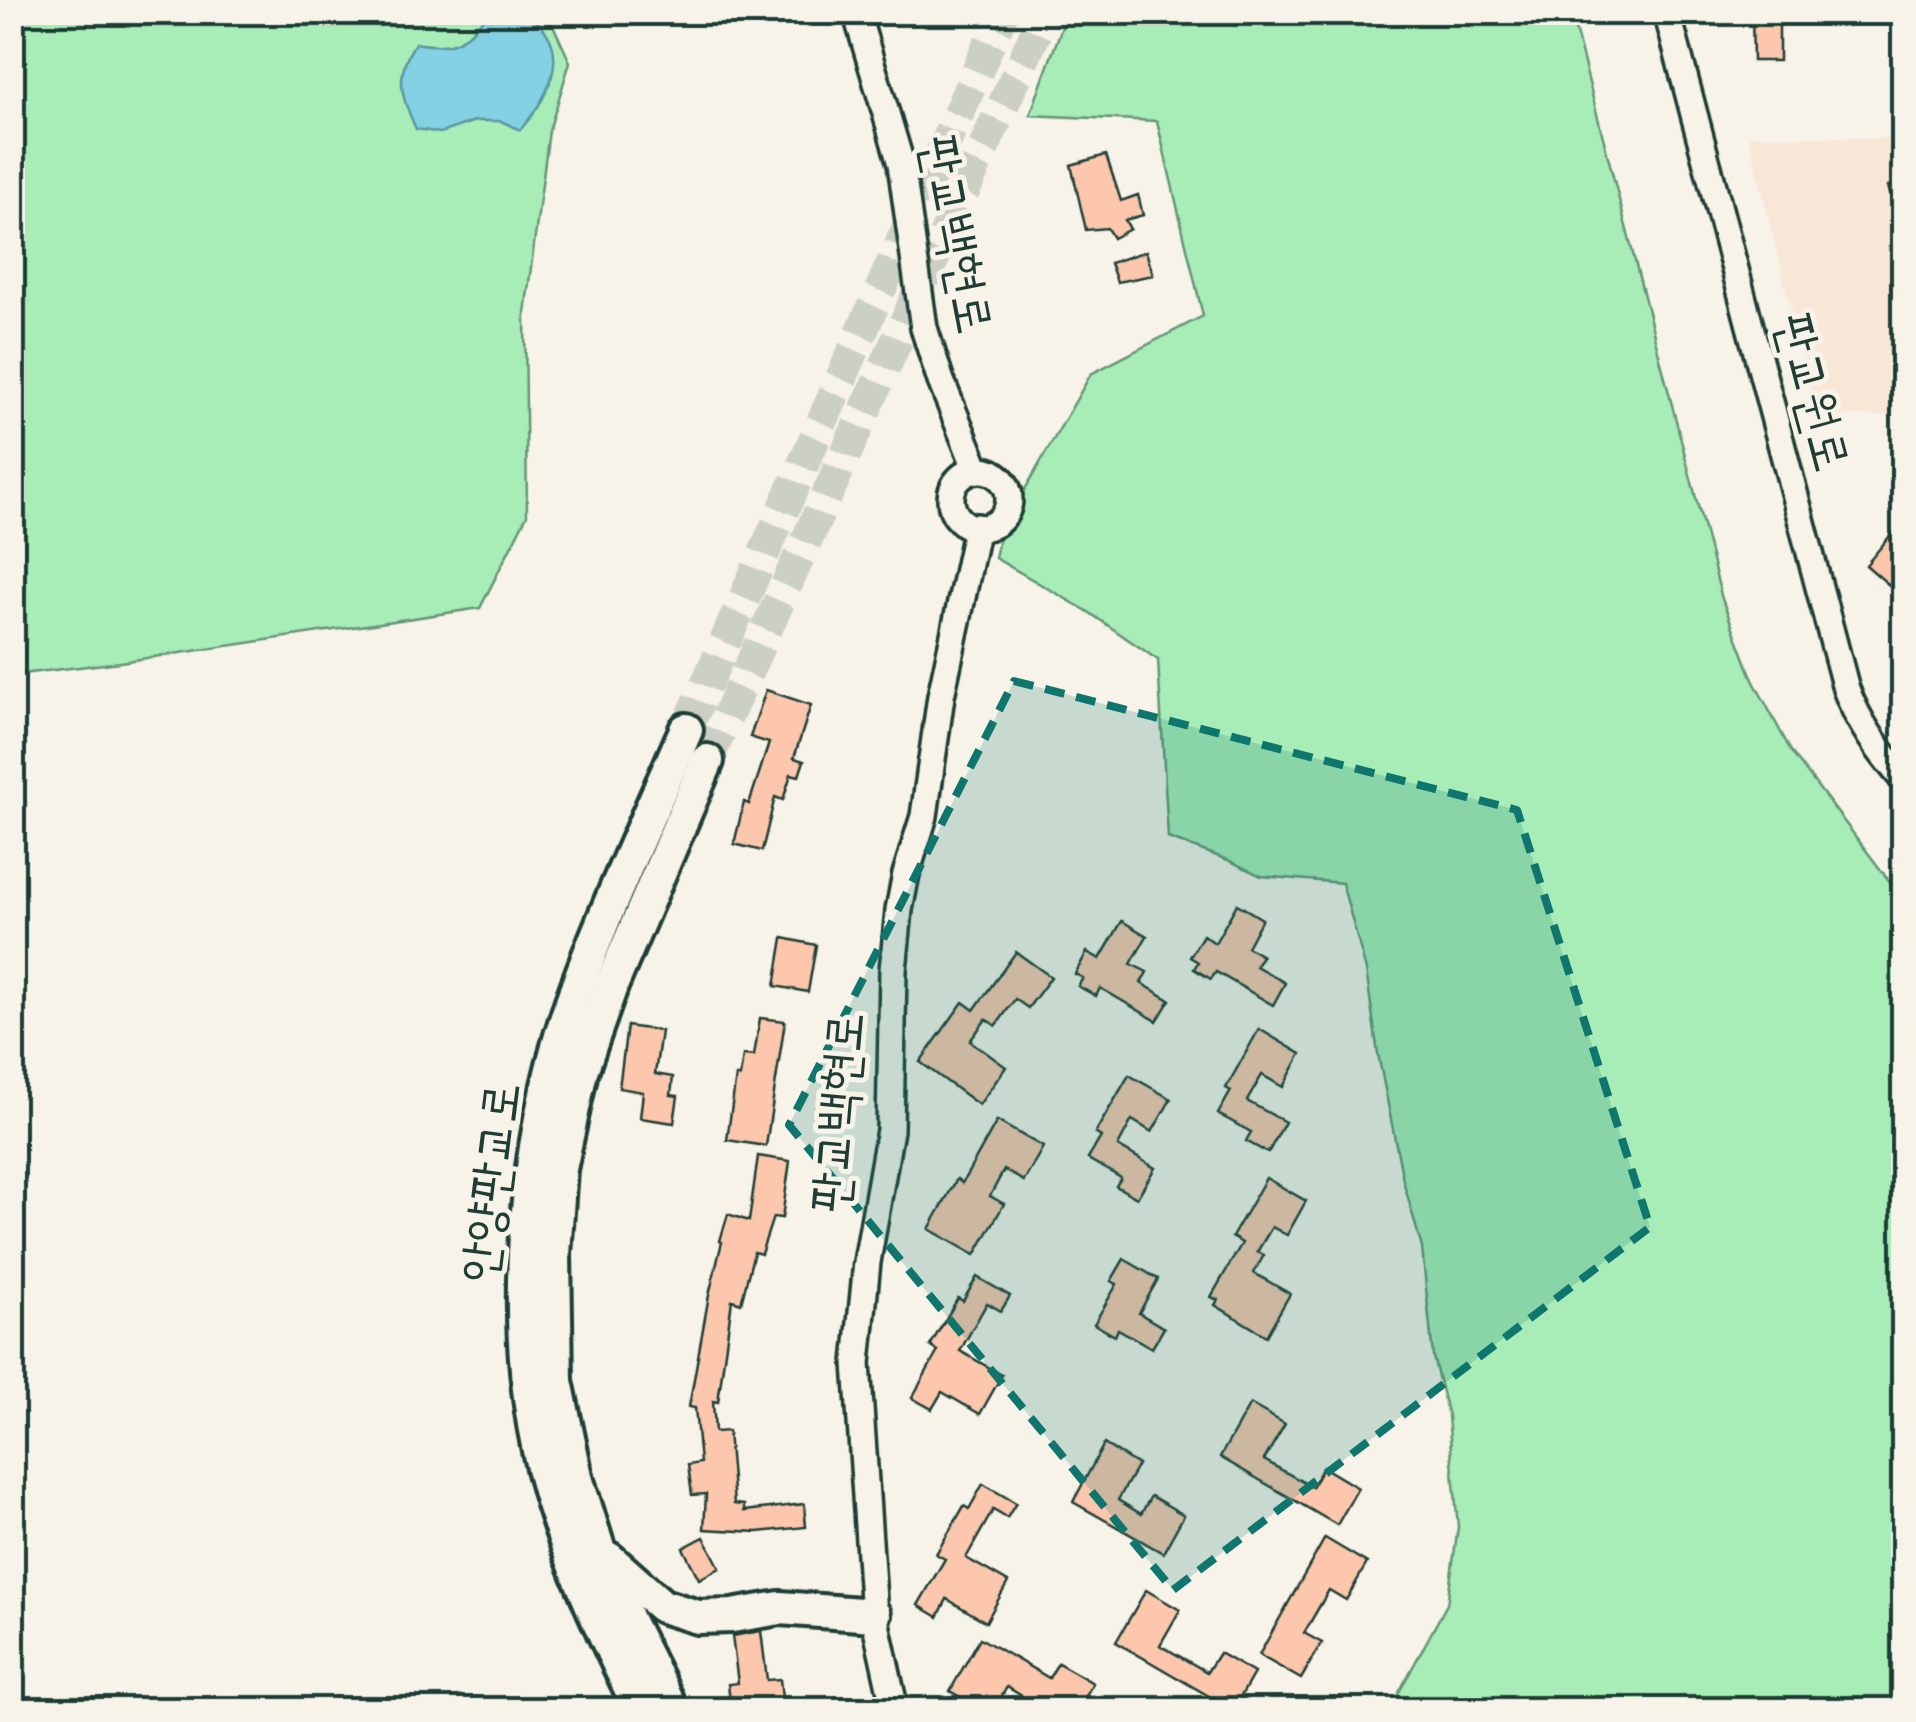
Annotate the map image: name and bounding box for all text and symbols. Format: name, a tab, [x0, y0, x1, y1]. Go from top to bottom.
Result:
street label: 판교백현로	[907, 129, 1007, 339]
street label: 판교원로	[1762, 306, 1864, 478]
street label: 판교백현로	[797, 1009, 877, 1215]
street label: 안양판교로	[446, 1078, 534, 1286]

